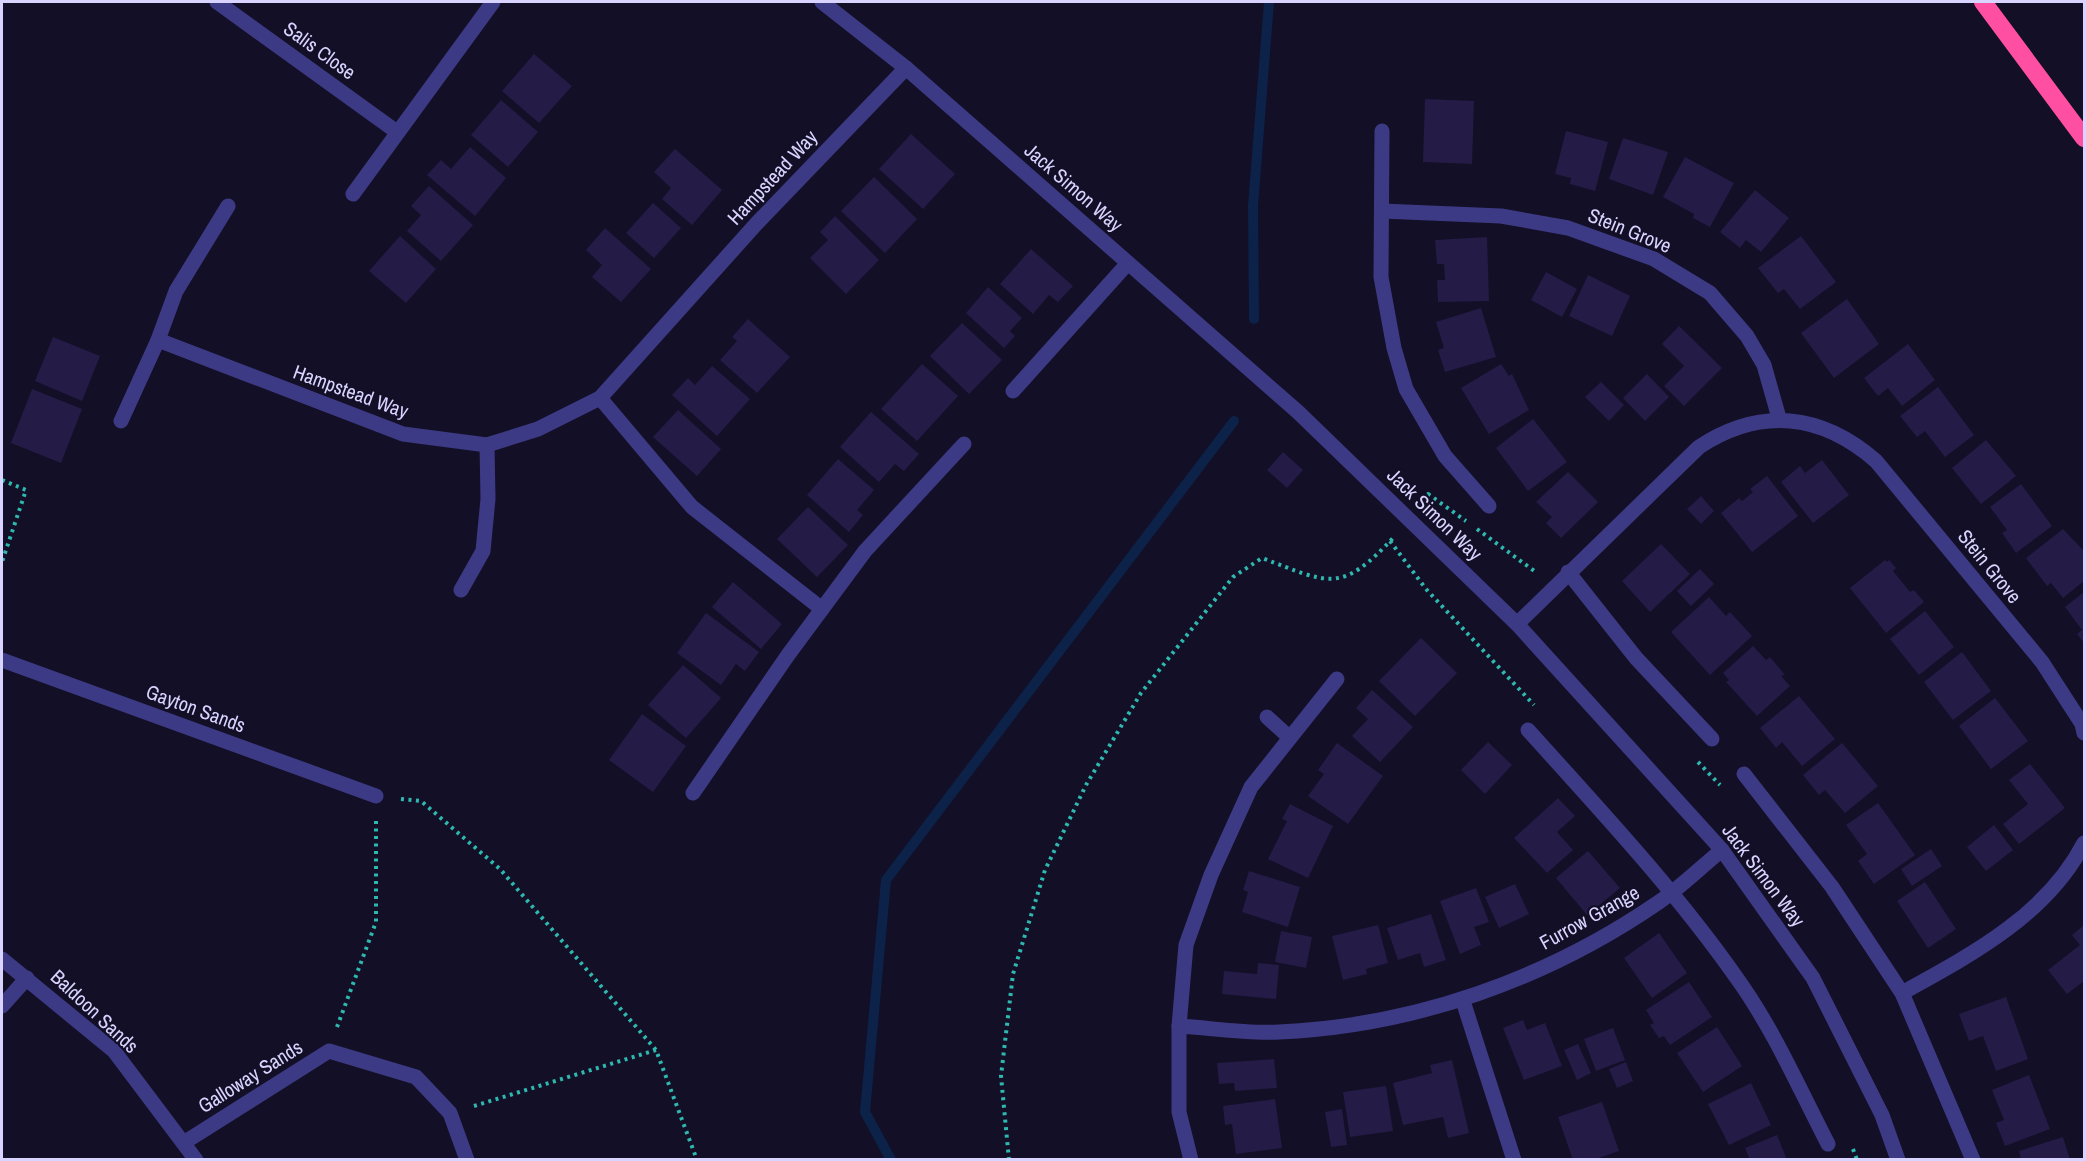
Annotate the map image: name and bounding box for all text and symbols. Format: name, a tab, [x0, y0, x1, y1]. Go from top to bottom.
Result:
street label: Salis Close	[279, 15, 361, 85]
street label: Hampstead Way	[721, 123, 824, 230]
street label: Jack Simon Way	[1019, 137, 1130, 238]
street label: Stein Grove	[1584, 201, 1676, 259]
street label: Hampstead Way	[290, 358, 413, 425]
street label: Jack Simon Way	[1382, 462, 1489, 567]
street label: Stein Grove	[1952, 523, 2028, 609]
street label: Gayton Sands	[143, 678, 249, 738]
street label: Jack Simon Way	[1716, 818, 1812, 933]
street label: Furrow Grange	[1534, 878, 1644, 956]
street label: Baldoon Sands	[45, 963, 145, 1059]
street label: Galloway Sands	[193, 1033, 307, 1119]

